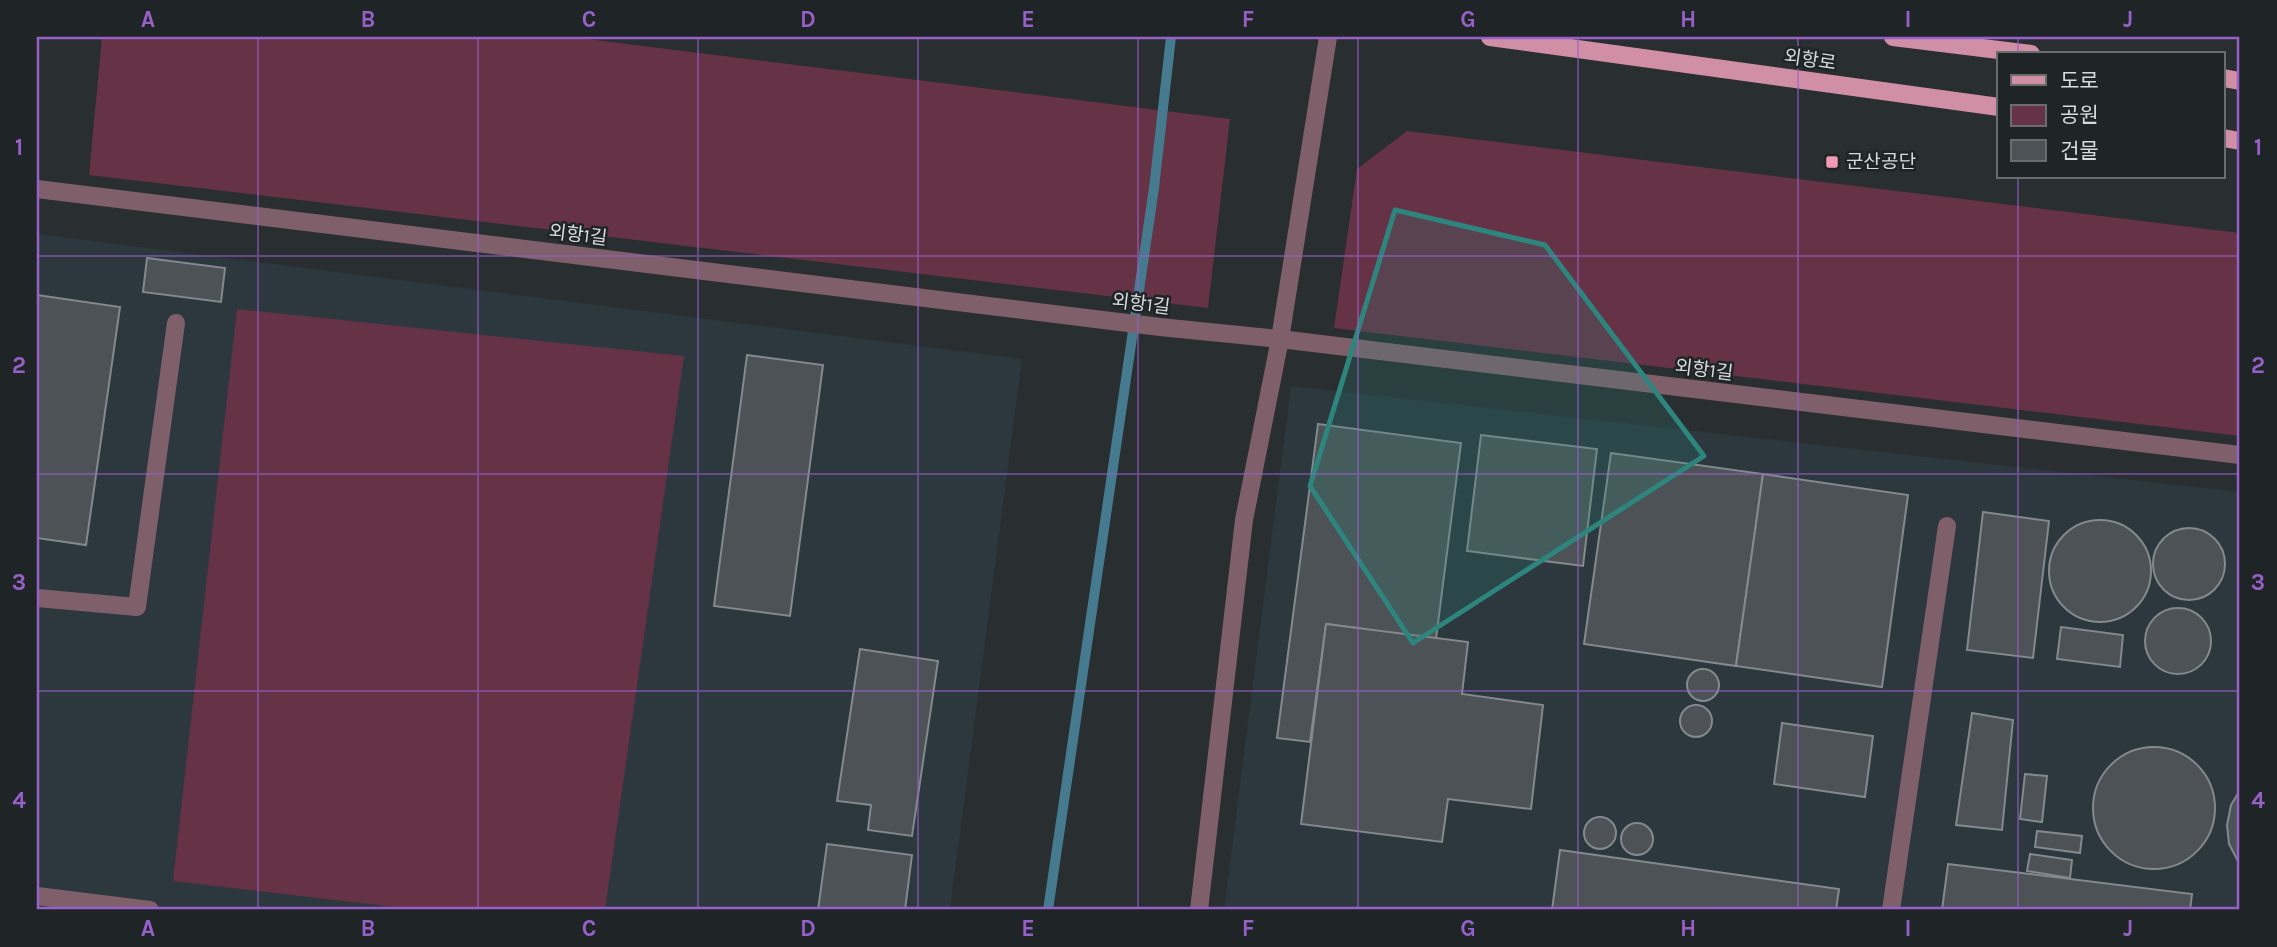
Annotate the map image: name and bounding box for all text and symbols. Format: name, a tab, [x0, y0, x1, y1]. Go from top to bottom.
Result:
text: A	[141, 6, 155, 33]
text: B	[361, 6, 375, 33]
text: C	[582, 6, 596, 33]
text: D	[800, 6, 816, 33]
text: E	[1021, 6, 1035, 33]
text: F	[1242, 6, 1254, 33]
text: G	[1460, 6, 1476, 33]
text: H	[1680, 6, 1696, 33]
text: I	[1904, 6, 1912, 33]
text: J	[2123, 6, 2133, 33]
street label: 외항로	[1782, 45, 1838, 75]
legend	[1997, 52, 2224, 178]
text: 도로	[2060, 69, 2099, 93]
text: 공원	[2060, 103, 2099, 127]
text: 1	[15, 134, 23, 161]
text: 1	[2254, 134, 2262, 161]
text: 건물	[2060, 139, 2099, 163]
place label: 군산공단	[1846, 151, 1916, 173]
marker: 군산공단	[1824, 154, 1840, 170]
street label: 외항1길	[548, 221, 608, 249]
street label: 외항1길	[1111, 290, 1171, 318]
text: 2	[12, 352, 26, 379]
text: 2	[2251, 352, 2265, 379]
street label: 외항1길	[1674, 356, 1734, 384]
text: 3	[12, 569, 26, 596]
text: 3	[2251, 569, 2265, 596]
text: 4	[12, 787, 26, 814]
text: 4	[2251, 787, 2265, 814]
text: A	[141, 915, 155, 942]
text: B	[361, 915, 375, 942]
text: C	[582, 915, 596, 942]
text: D	[800, 915, 816, 942]
text: E	[1021, 915, 1035, 942]
text: F	[1242, 915, 1254, 942]
text: G	[1460, 915, 1476, 942]
text: H	[1680, 915, 1696, 942]
text: I	[1904, 915, 1912, 942]
text: J	[2123, 915, 2133, 942]

